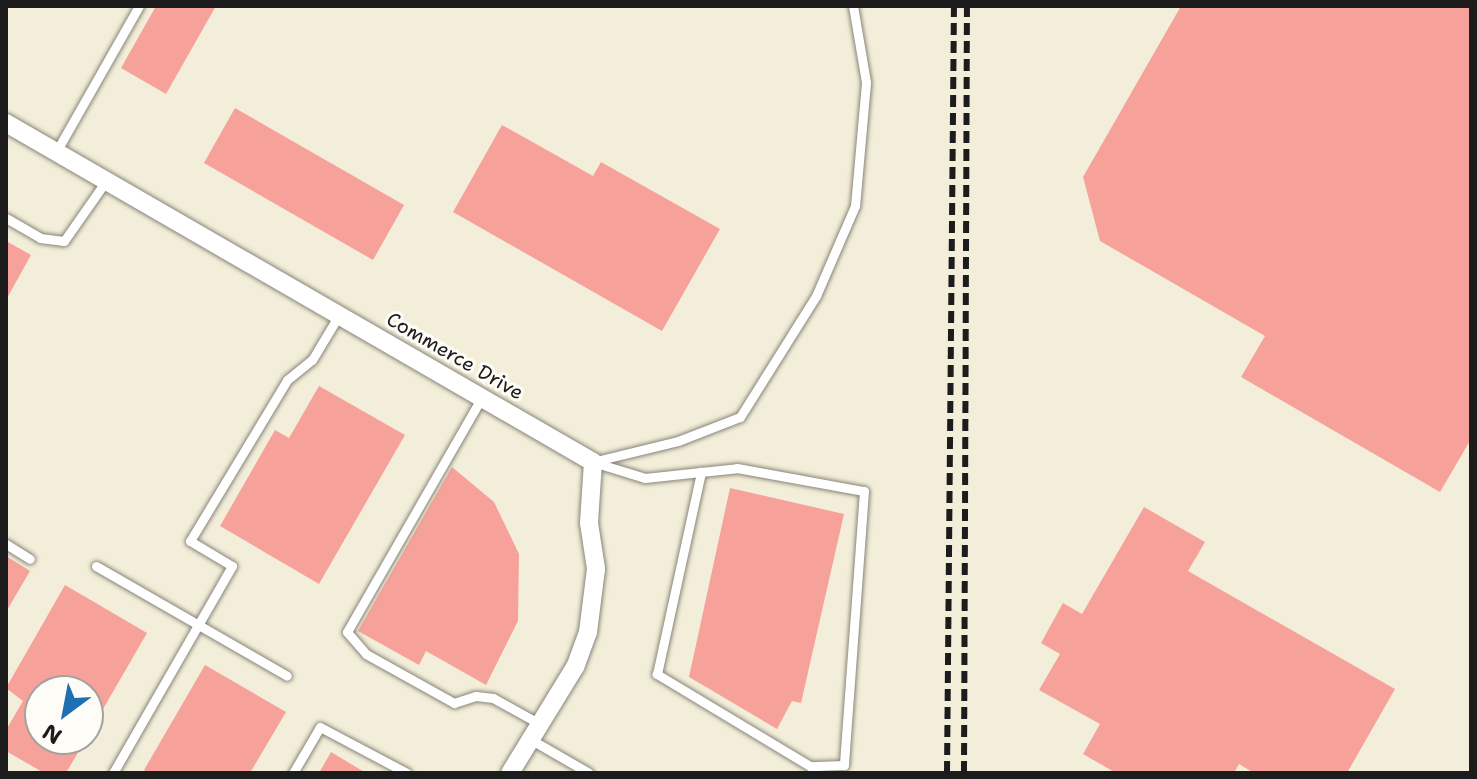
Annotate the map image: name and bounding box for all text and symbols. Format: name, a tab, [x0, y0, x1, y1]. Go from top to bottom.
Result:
street label: Commerce Drive	[382, 307, 528, 405]
north arrow	[24, 675, 104, 755]
text: N	[37, 717, 67, 751]

